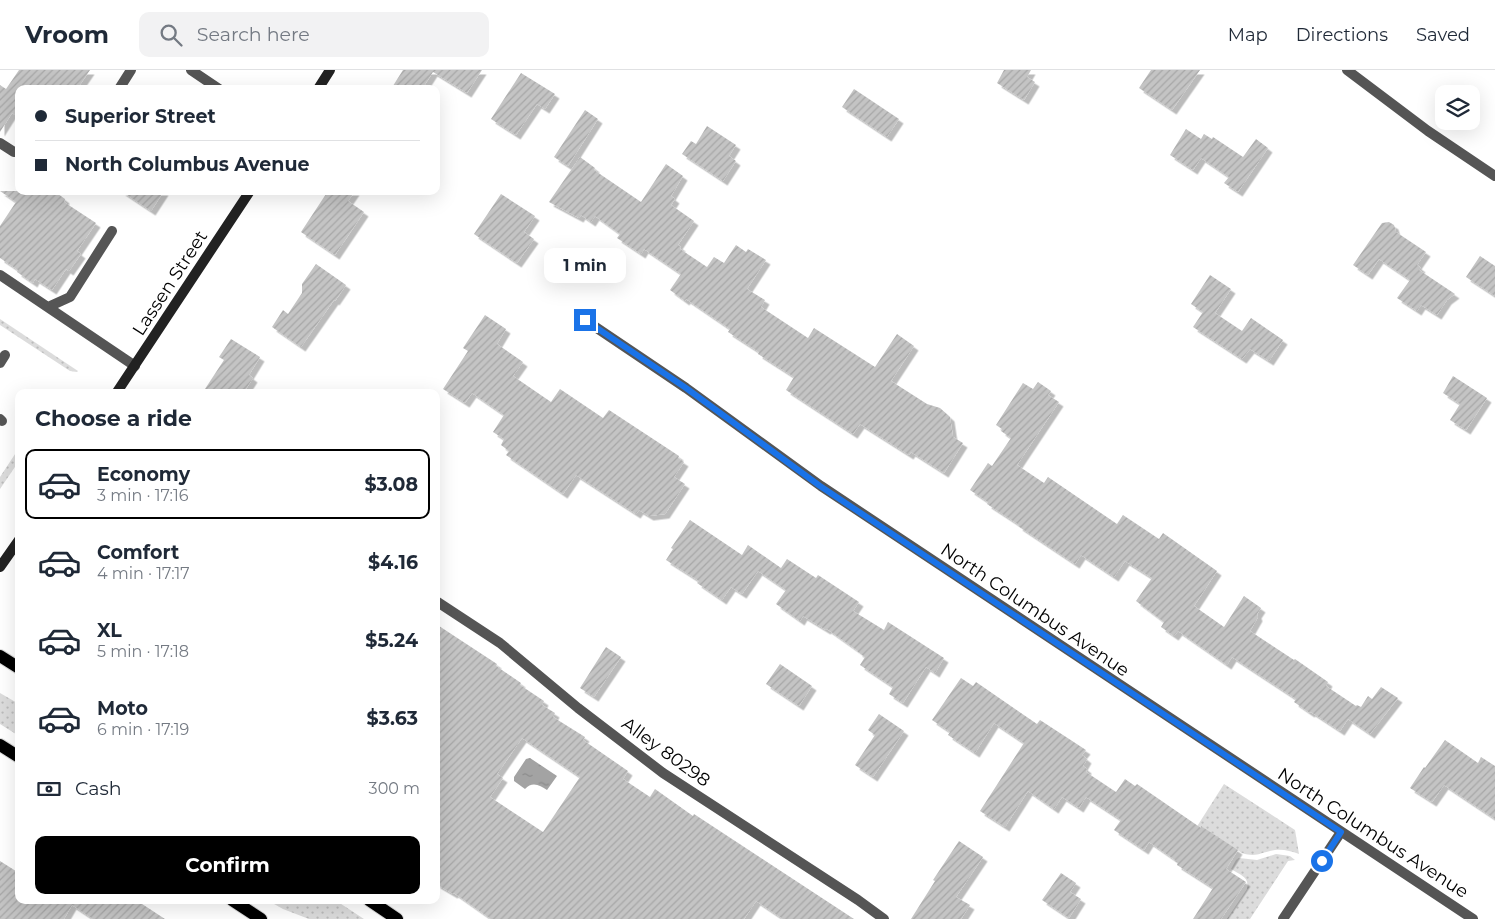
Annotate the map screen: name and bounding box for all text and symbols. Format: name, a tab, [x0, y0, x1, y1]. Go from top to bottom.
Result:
search box	[139, 12, 489, 57]
text: Vroom	[25, 20, 109, 49]
icon: search	[157, 21, 185, 49]
text: Search here	[197, 23, 310, 46]
text: Map	[1228, 24, 1268, 46]
text: Directions	[1296, 24, 1388, 46]
text: Saved	[1416, 24, 1470, 46]
map controls	[1435, 85, 1480, 130]
button: layers	[1435, 85, 1480, 130]
text: Superior Street	[65, 105, 216, 128]
text: North Columbus Avenue	[65, 153, 309, 176]
street label: Lassen Street	[128, 226, 212, 340]
callout: 1 min	[544, 248, 626, 282]
text: 1 min	[563, 256, 607, 275]
route end	[574, 309, 596, 331]
text: Choose a ride	[35, 405, 192, 432]
icon: car	[37, 462, 82, 507]
text: Economy	[97, 463, 190, 486]
text: $3.08	[365, 473, 418, 496]
text: 3 min · 17:16	[97, 486, 189, 505]
street label: North Columbus Avenue	[936, 539, 1134, 682]
icon: car	[37, 540, 82, 585]
text: Comfort	[97, 541, 179, 564]
text: $4.16	[368, 551, 418, 574]
text: 4 min · 17:17	[97, 564, 190, 583]
icon: car	[37, 618, 82, 663]
text: XL	[97, 619, 122, 642]
text: $5.24	[365, 629, 418, 652]
text: 5 min · 17:18	[97, 642, 189, 661]
icon: car	[37, 696, 82, 741]
text: Moto	[97, 697, 148, 720]
text: $3.63	[367, 707, 418, 730]
street label: Alley 80298	[618, 713, 714, 791]
text: 6 min · 17:19	[97, 720, 189, 739]
street label: North Columbus Avenue	[1273, 763, 1473, 903]
icon: cash	[35, 775, 63, 803]
text: Cash	[75, 777, 122, 800]
text: 300 m	[369, 779, 420, 798]
button: Confirm	[35, 836, 420, 894]
route start	[1311, 850, 1333, 872]

